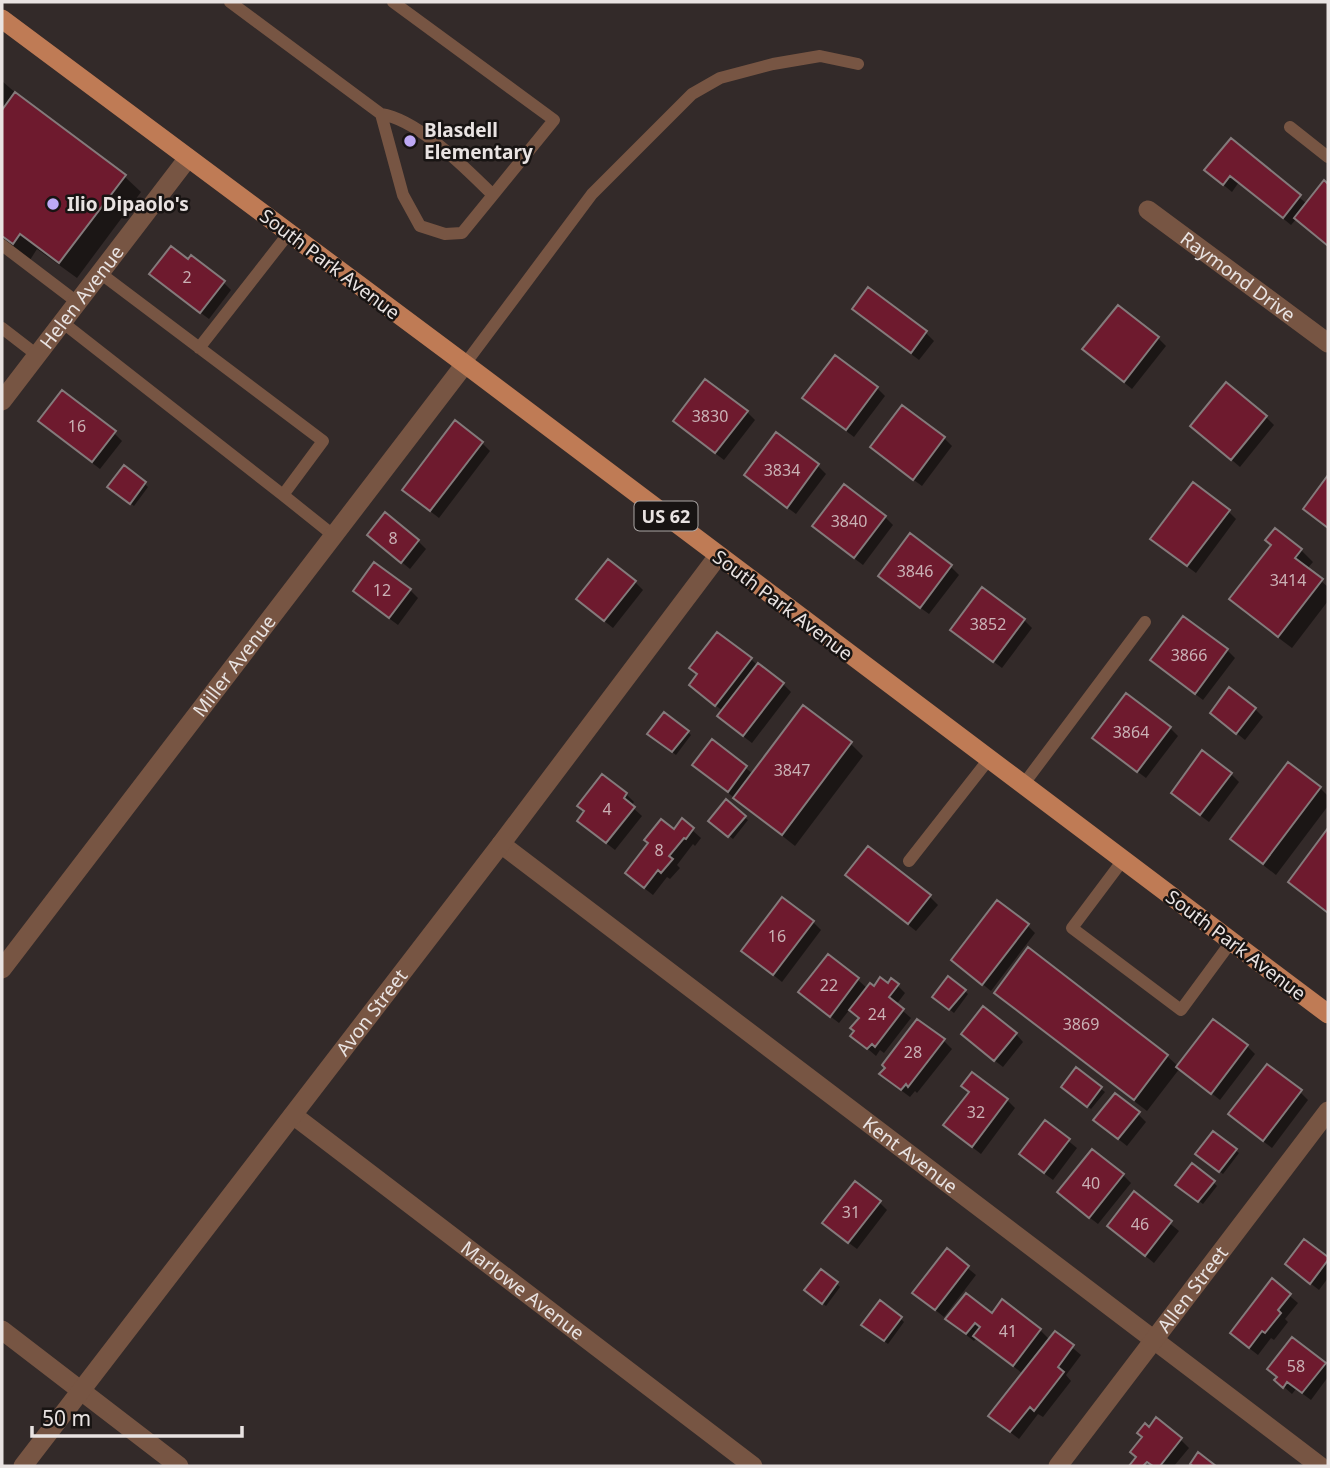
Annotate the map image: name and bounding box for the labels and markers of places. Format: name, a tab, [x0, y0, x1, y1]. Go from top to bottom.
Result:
place label: Blasdell Elementary	[424, 117, 533, 165]
marker: Blasdell Elementary	[402, 133, 418, 149]
place label: Ilio Dipaolo's	[67, 191, 189, 217]
marker: Ilio Dipaolo's	[45, 196, 61, 212]

